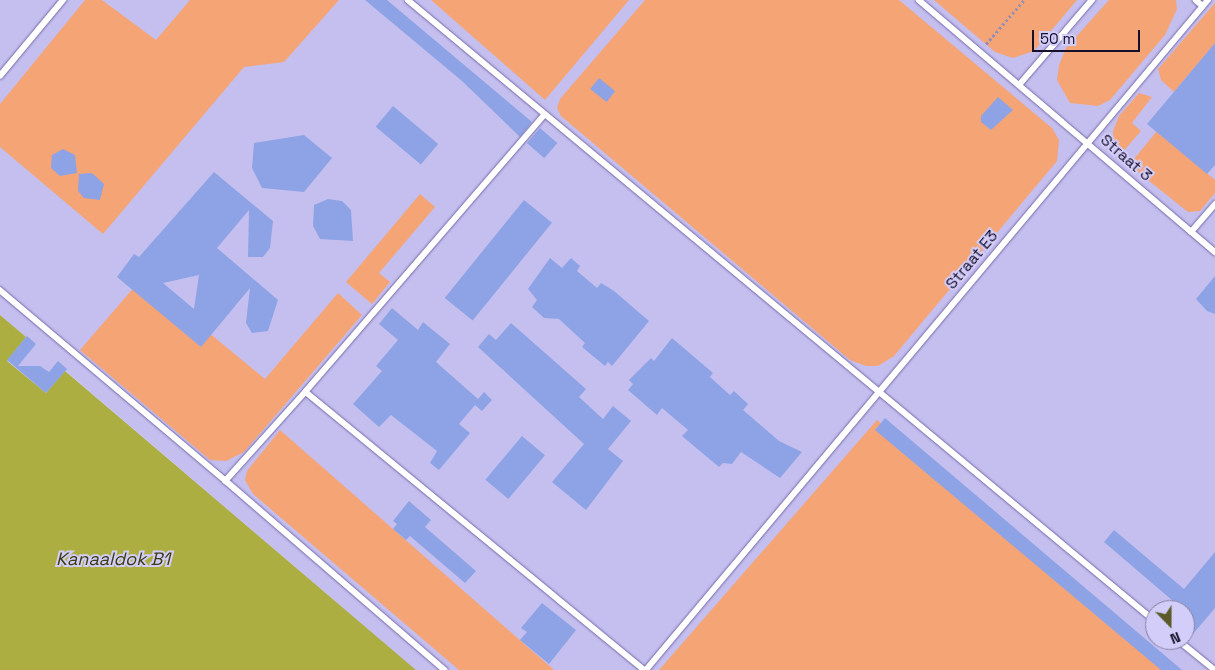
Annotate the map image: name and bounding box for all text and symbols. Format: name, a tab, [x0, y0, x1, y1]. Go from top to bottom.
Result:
scale bar	[1035, 20, 1142, 52]
text: 50 m	[1040, 29, 1075, 48]
street label: Straat 3	[1096, 130, 1156, 186]
street label: Straat E3	[942, 227, 1002, 293]
water label: Kanaaldok B1	[56, 548, 170, 570]
north arrow	[1145, 600, 1195, 650]
text: N	[1168, 628, 1183, 648]

